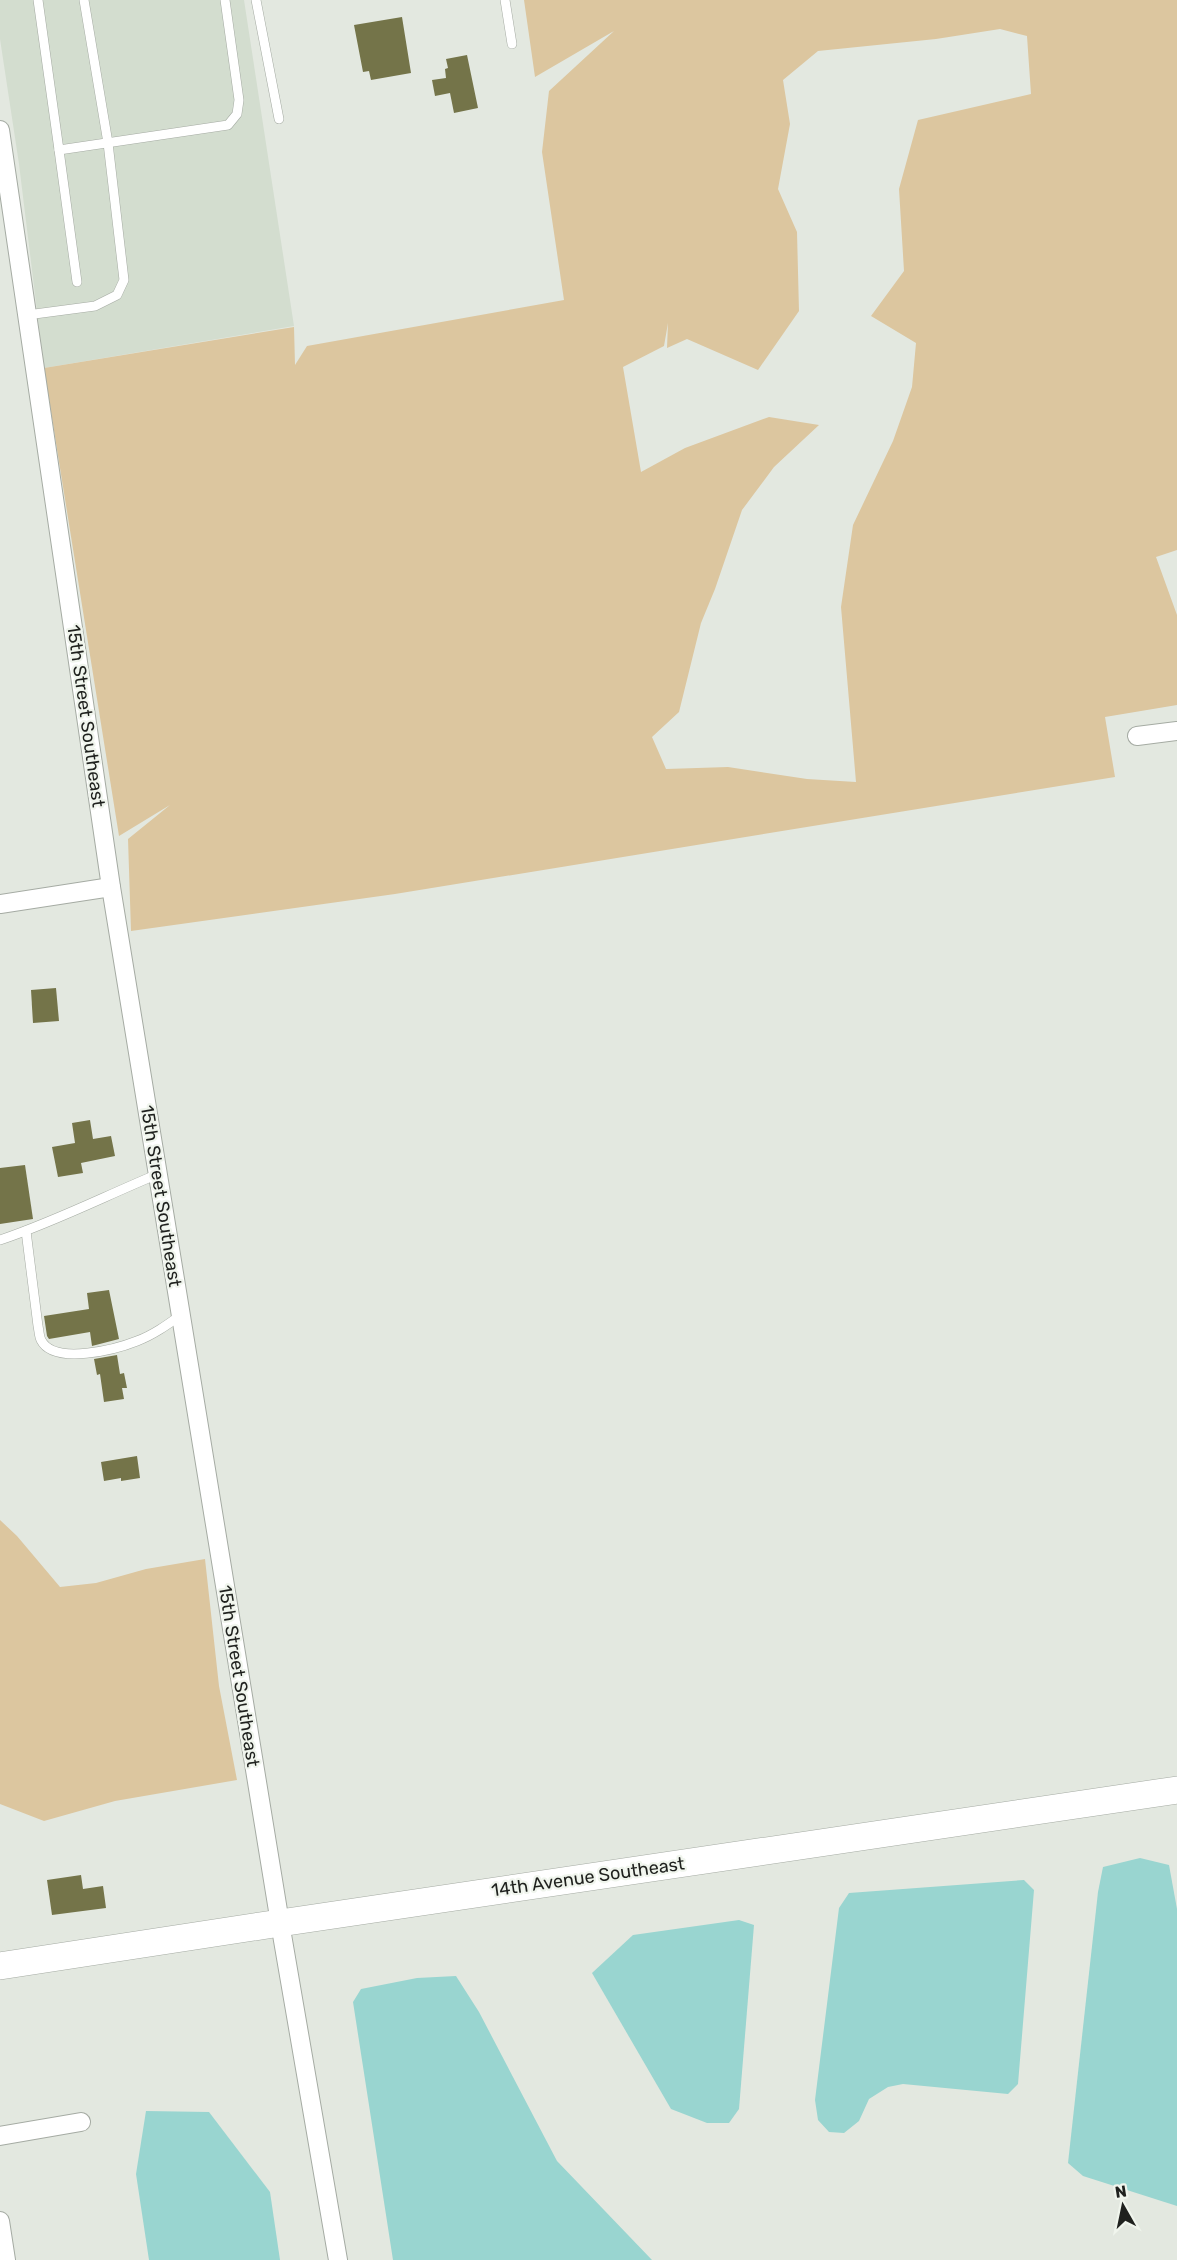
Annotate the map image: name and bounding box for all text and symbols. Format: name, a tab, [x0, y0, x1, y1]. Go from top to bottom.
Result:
street label: 15th Street Southeast	[62, 623, 110, 809]
street label: 15th Street Southeast	[136, 1103, 186, 1289]
street label: 15th Street Southeast	[214, 1583, 264, 1769]
street label: 14th Avenue Southeast	[490, 1853, 686, 1901]
north arrow	[1093, 2176, 1153, 2236]
text: N	[1114, 2181, 1128, 2202]

